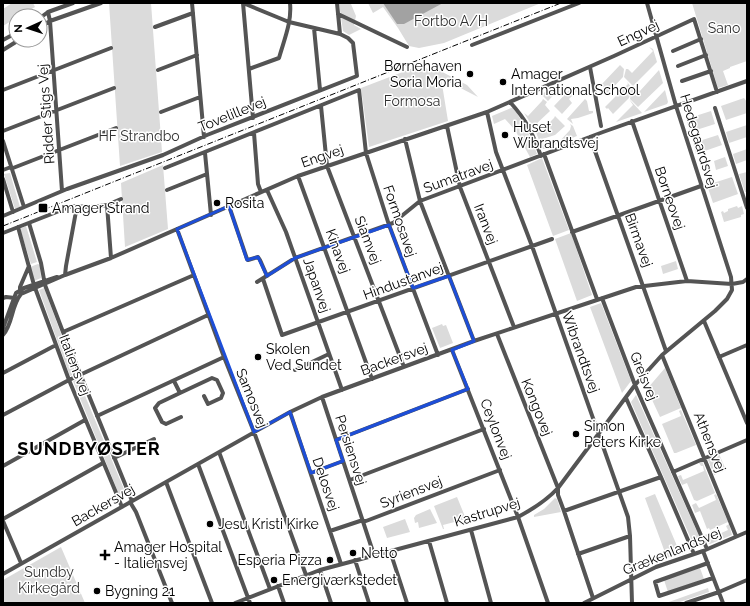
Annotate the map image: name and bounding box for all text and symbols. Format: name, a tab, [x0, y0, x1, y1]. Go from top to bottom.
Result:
north arrow	[8, 8, 48, 48]
park label: Fortbo A/H	[414, 13, 488, 29]
street label: Engvej	[615, 16, 661, 50]
park label: Sano	[708, 20, 740, 36]
text: N	[12, 24, 25, 33]
place label: Børnehaven Soria Moria	[384, 58, 462, 90]
street label: Ridder Stigs Vej	[35, 63, 57, 165]
place label: Amager International School	[511, 66, 640, 98]
marker: Børnehaven Soria Moria	[465, 69, 475, 79]
marker: Amager International School	[498, 77, 508, 87]
street label: Hedegaardsvej	[677, 92, 721, 190]
street label: Tovelillevej	[196, 93, 268, 135]
park label: Formosa	[384, 93, 440, 109]
place label: Huset Wibrandtsvej	[513, 119, 599, 151]
park label: HF Strandbo	[98, 128, 180, 144]
marker: Huset Wibrandtsvej	[500, 130, 510, 140]
street label: Engvej	[299, 141, 345, 171]
street label: Sumatravej	[421, 156, 495, 196]
street label: Borneovej	[652, 164, 688, 232]
street label: Formosavej	[380, 183, 420, 259]
place label: Rosita	[225, 195, 264, 211]
marker: Rosita	[212, 198, 222, 208]
place label: Amager Strand	[52, 200, 149, 216]
street label: Iranvej	[471, 201, 501, 247]
marker: Amager Strand	[37, 202, 49, 214]
street label: Birmavej	[622, 211, 656, 269]
street label: Siamvej	[351, 214, 385, 266]
street label: Kinavej	[323, 227, 353, 275]
street label: Japanvej	[300, 255, 334, 315]
street label: Hindustanvej	[361, 259, 445, 303]
street label: Wibrandtsvej	[559, 309, 603, 395]
street label: Italiensvej	[56, 332, 94, 398]
street label: Backersvej	[358, 340, 430, 378]
place label: Skolen Ved Sundet	[266, 341, 342, 373]
street label: Greisvej	[627, 349, 661, 403]
marker: Skolen Ved Sundet	[253, 352, 263, 362]
street label: Samosvej	[233, 366, 271, 430]
street label: Kongovej	[518, 376, 556, 438]
street label: Ceylonvej	[477, 396, 515, 462]
street label: Athensvej	[691, 410, 729, 474]
street label: Persiensvej	[332, 413, 370, 487]
place label: Simon Peters Kirke	[584, 418, 661, 450]
marker: Simon Peters Kirke	[571, 429, 581, 439]
district label: SUNDBYØSTER	[17, 438, 161, 459]
street label: Delosvej	[309, 455, 343, 513]
street label: Syriensvej	[378, 473, 444, 511]
street label: Backersvej	[69, 481, 137, 529]
street label: Kastrupvej	[452, 494, 522, 530]
place label: Jesu Kristi Kirke	[218, 516, 319, 532]
marker: Jesu Kristi Kirke	[205, 519, 215, 529]
street label: Grækenlandsvej	[620, 524, 724, 578]
place label: Amager Hospital - Italiensvej	[114, 539, 222, 571]
place label: Netto	[361, 545, 397, 561]
marker: Netto	[348, 548, 358, 558]
marker: Amager Hospital - Italiensvej	[99, 549, 111, 561]
place label: Esperia Pizza	[238, 552, 322, 568]
marker: Esperia Pizza	[325, 555, 335, 565]
park label: Sundby Kirkegård	[18, 564, 80, 596]
place label: Energiværkstedet	[282, 572, 397, 588]
marker: Energiværkstedet	[269, 575, 279, 585]
place label: Bygning 21	[105, 583, 175, 599]
marker: Bygning 21	[92, 586, 102, 596]

